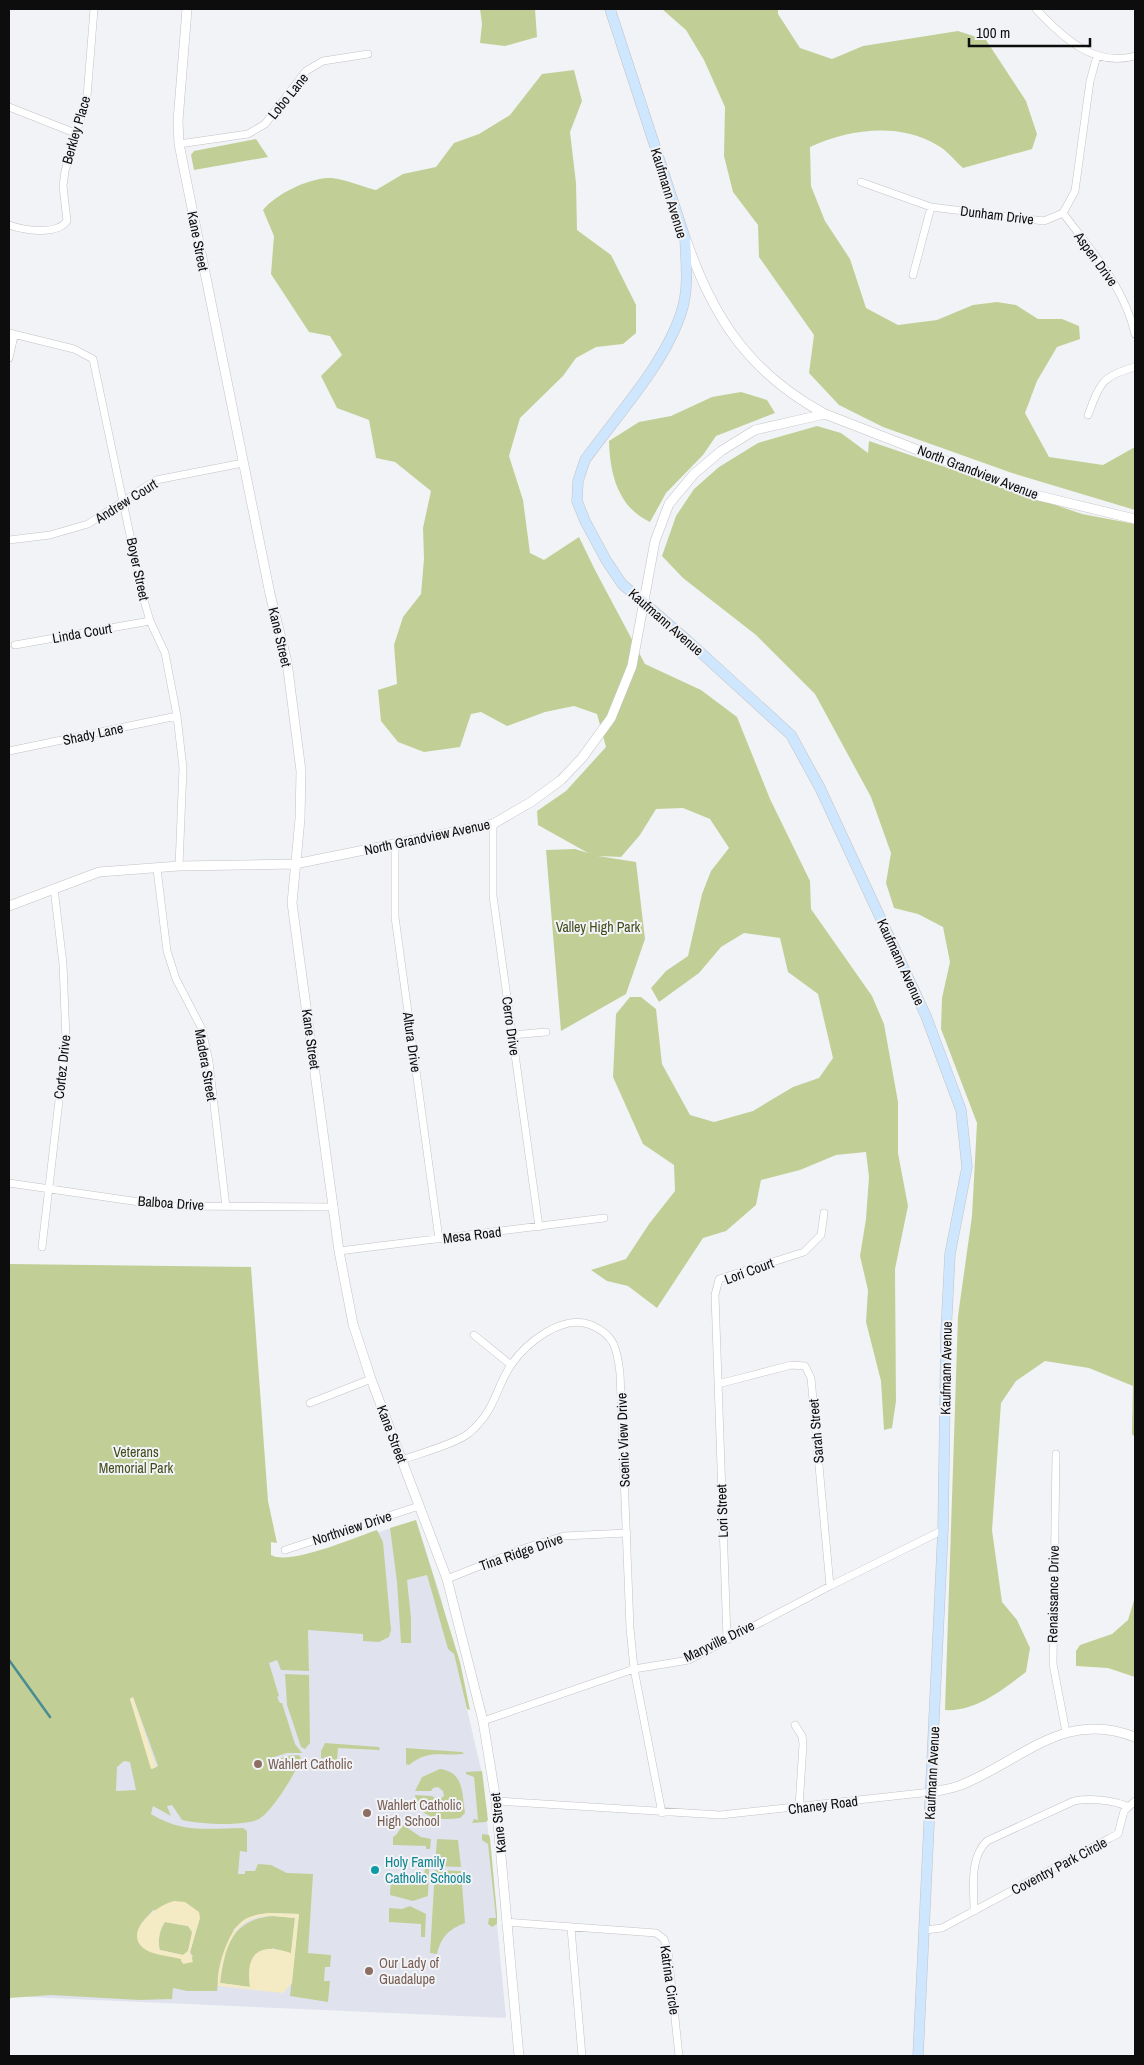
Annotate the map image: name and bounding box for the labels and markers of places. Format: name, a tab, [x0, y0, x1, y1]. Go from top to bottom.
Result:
place label: Wahlert Catholic	[268, 1755, 353, 1773]
marker: Wahlert Catholic	[252, 1758, 264, 1770]
place label: Wahlert Catholic High School	[377, 1796, 462, 1830]
marker: Wahlert Catholic High School	[361, 1807, 373, 1819]
place label: Holy Family Catholic Schools	[385, 1853, 471, 1887]
marker: Holy Family Catholic Schools	[369, 1864, 381, 1876]
place label: Our Lady of Guadalupe	[379, 1954, 440, 1988]
marker: Our Lady of Guadalupe	[363, 1965, 375, 1977]

